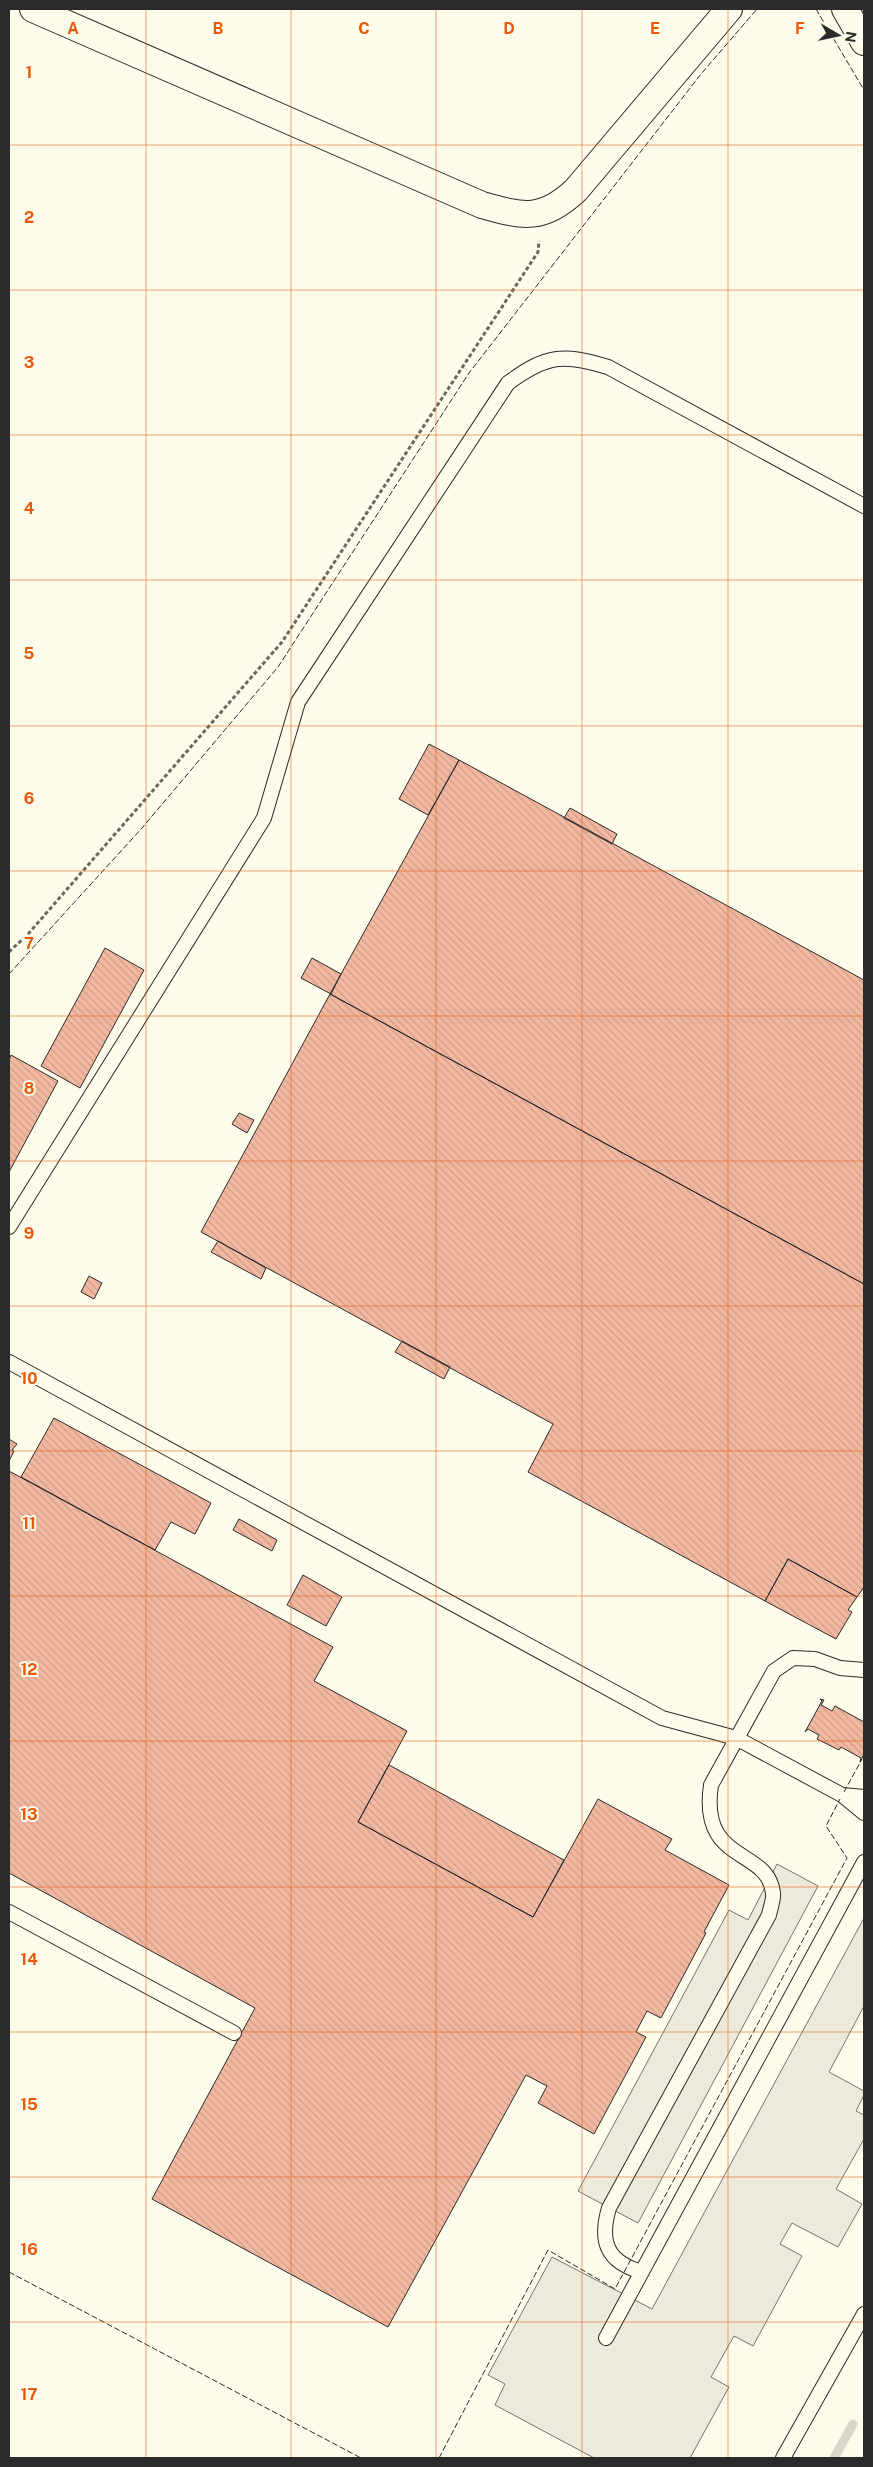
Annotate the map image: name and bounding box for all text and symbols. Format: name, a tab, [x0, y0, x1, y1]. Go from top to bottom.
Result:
north arrow	[813, 10, 863, 60]
text: A	[67, 19, 79, 38]
text: B	[213, 19, 224, 38]
text: C	[358, 19, 370, 38]
text: D	[503, 19, 515, 38]
text: E	[650, 19, 660, 38]
text: F	[795, 19, 805, 38]
text: N	[842, 30, 860, 44]
text: 1	[26, 63, 32, 82]
text: 2	[24, 208, 34, 227]
text: 3	[24, 353, 34, 372]
text: 4	[24, 499, 35, 518]
text: 5	[24, 644, 35, 663]
text: 6	[24, 789, 34, 808]
text: 7	[24, 934, 34, 953]
text: 8	[24, 1079, 35, 1098]
text: 9	[24, 1224, 34, 1243]
text: 10	[20, 1369, 38, 1388]
text: 11	[22, 1514, 36, 1533]
text: 12	[20, 1660, 38, 1679]
text: 13	[20, 1805, 38, 1824]
text: 14	[20, 1950, 38, 1969]
text: 15	[20, 2095, 38, 2114]
text: 16	[20, 2240, 38, 2259]
text: 17	[21, 2385, 37, 2404]

